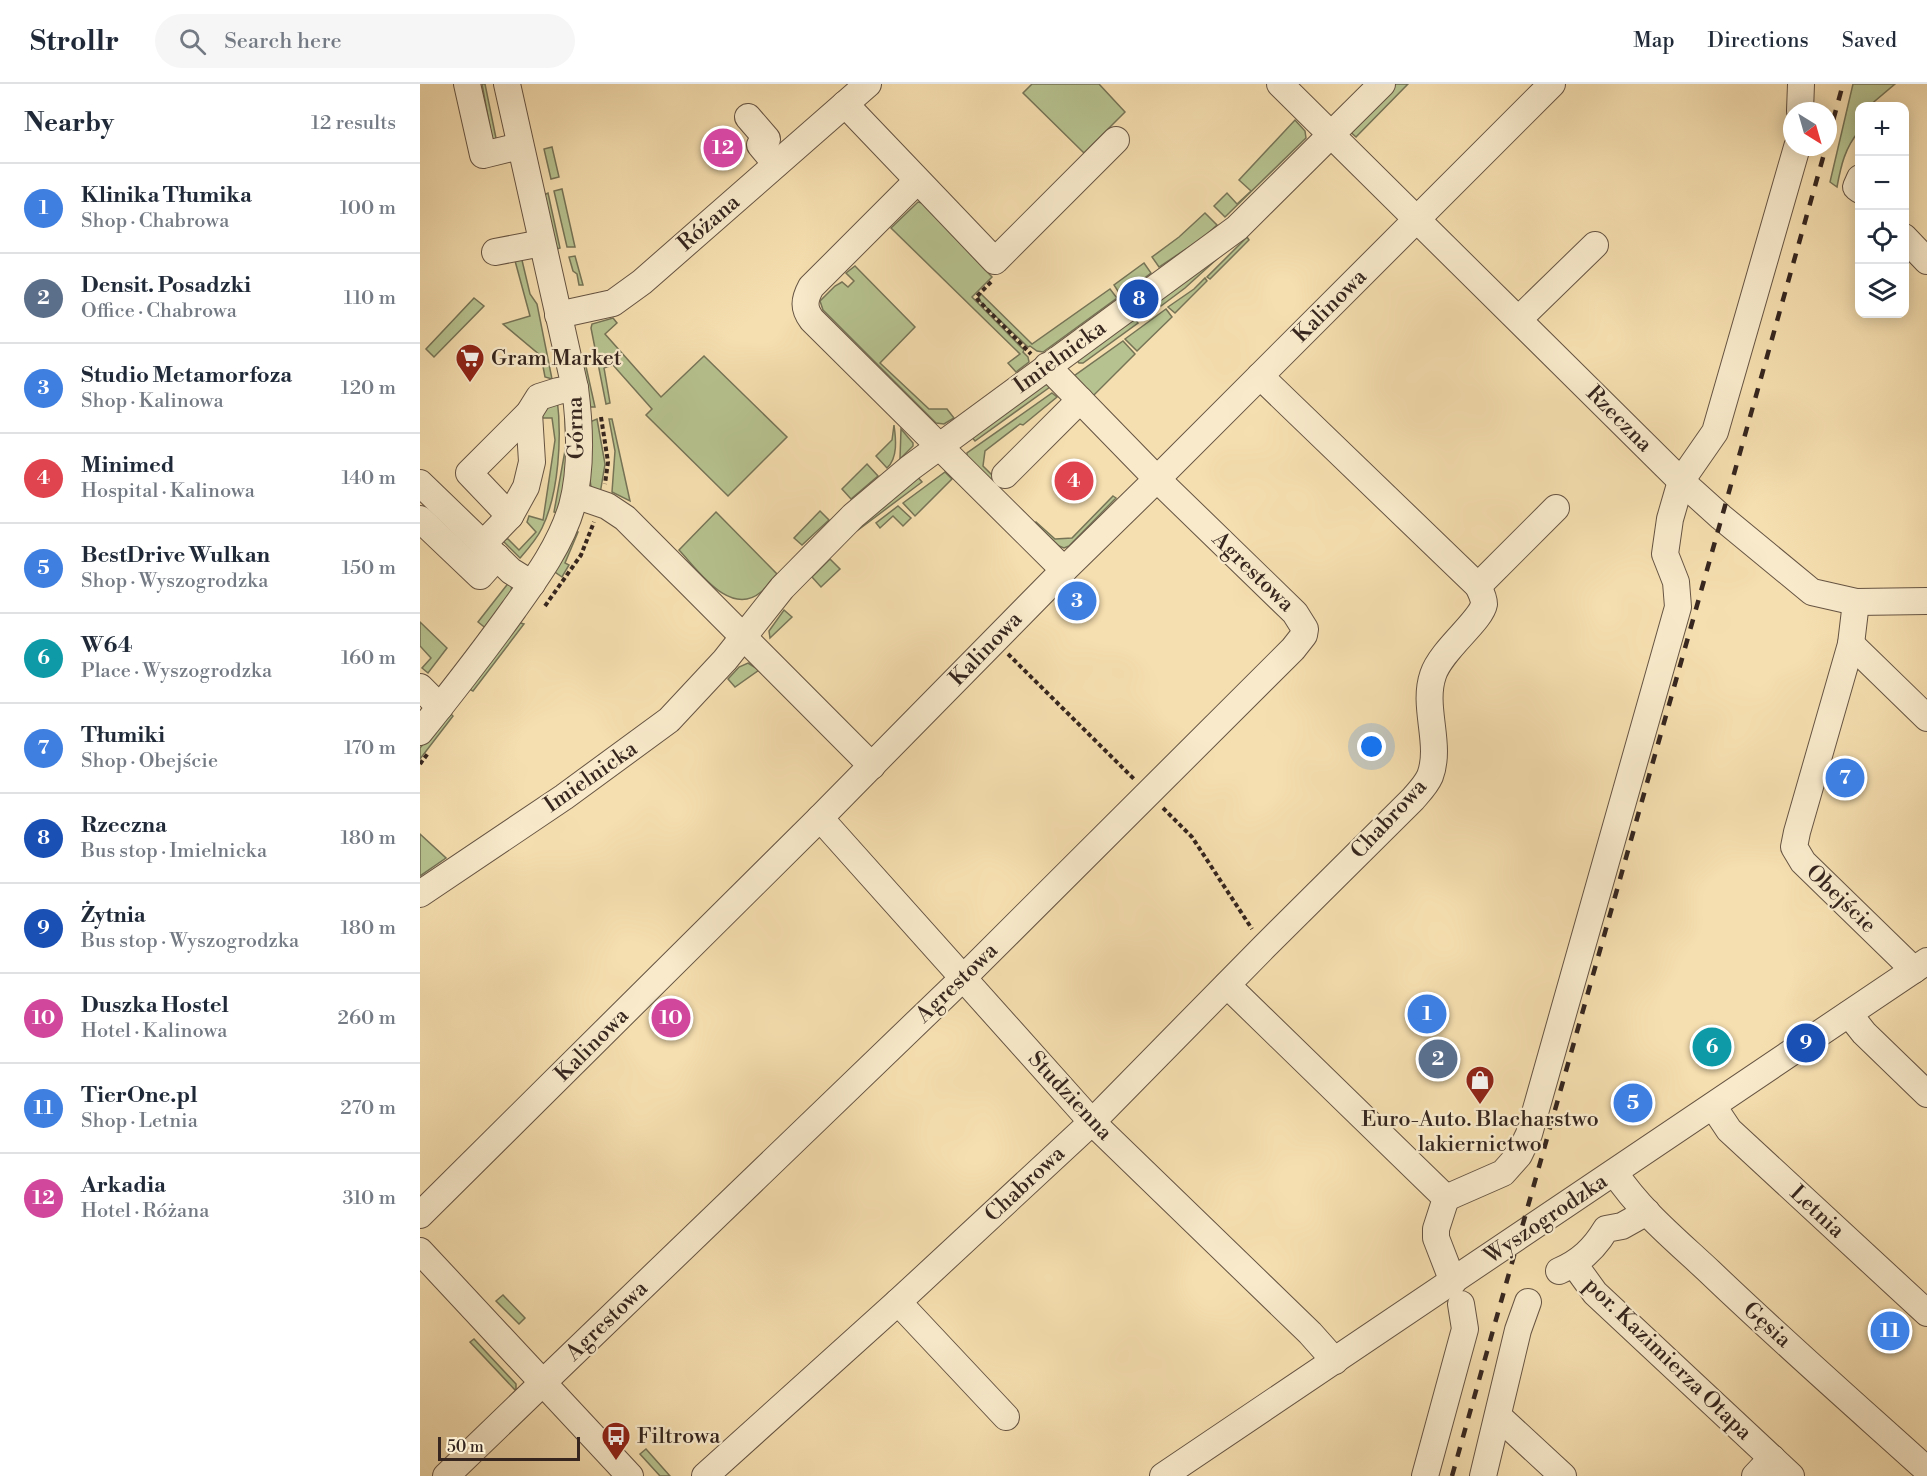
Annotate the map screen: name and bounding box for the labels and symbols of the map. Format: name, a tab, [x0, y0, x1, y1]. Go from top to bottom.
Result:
north arrow	[1783, 102, 1837, 156]
pin: 12	[704, 126, 742, 170]
street label: Różana	[672, 188, 746, 257]
street label: Kalinowa	[1287, 263, 1373, 349]
pin: 8	[1120, 276, 1158, 322]
street label: Imielnicka	[1009, 314, 1112, 399]
supermarket icon: Gram Market	[454, 342, 486, 384]
place label: Gram Market	[491, 345, 622, 372]
street label: Rzeczna	[1580, 380, 1658, 458]
street label: Górna	[561, 395, 591, 460]
pin: 4	[1054, 458, 1094, 504]
street label: Agrestowa	[1206, 526, 1300, 618]
pin: 3	[1058, 578, 1096, 624]
street label: Kalinowa	[944, 605, 1029, 692]
your location	[1357, 732, 1386, 761]
street label: Imielnicka	[539, 735, 643, 819]
pin: 7	[1826, 756, 1864, 800]
street label: Chabrowa	[1345, 773, 1433, 865]
street label: Obejście	[1800, 859, 1882, 939]
street label: Agrestowa	[910, 937, 1004, 1029]
pin: 1	[1408, 992, 1446, 1036]
pin: 10	[652, 996, 690, 1040]
street label: Kalinowa	[549, 1002, 635, 1088]
pin: 9	[1786, 1020, 1826, 1066]
pin: 6	[1692, 1024, 1732, 1070]
pin: 2	[1418, 1036, 1458, 1082]
street label: Studzienna	[1022, 1046, 1119, 1147]
shop icon: Euro-Auto. Blacharstwo lakiernictwo	[1464, 1064, 1496, 1106]
pin: 5	[1614, 1080, 1652, 1126]
place label: Euro-Auto. Blacharstwo lakiernictwo	[1361, 1106, 1599, 1158]
street label: Chabrowa	[979, 1140, 1071, 1228]
street label: Wyszogrodzka	[1478, 1167, 1613, 1271]
street label: Letnia	[1784, 1180, 1851, 1245]
street label: por. Kazimierza Otapa	[1578, 1272, 1758, 1447]
street label: Agrestowa	[560, 1275, 654, 1367]
street label: Gęsia	[1737, 1296, 1797, 1354]
pin: 11	[1870, 1308, 1910, 1354]
bus stop icon: Filtrowa	[600, 1420, 632, 1462]
place label: Filtrowa	[637, 1423, 721, 1450]
scale bar	[438, 1434, 580, 1462]

